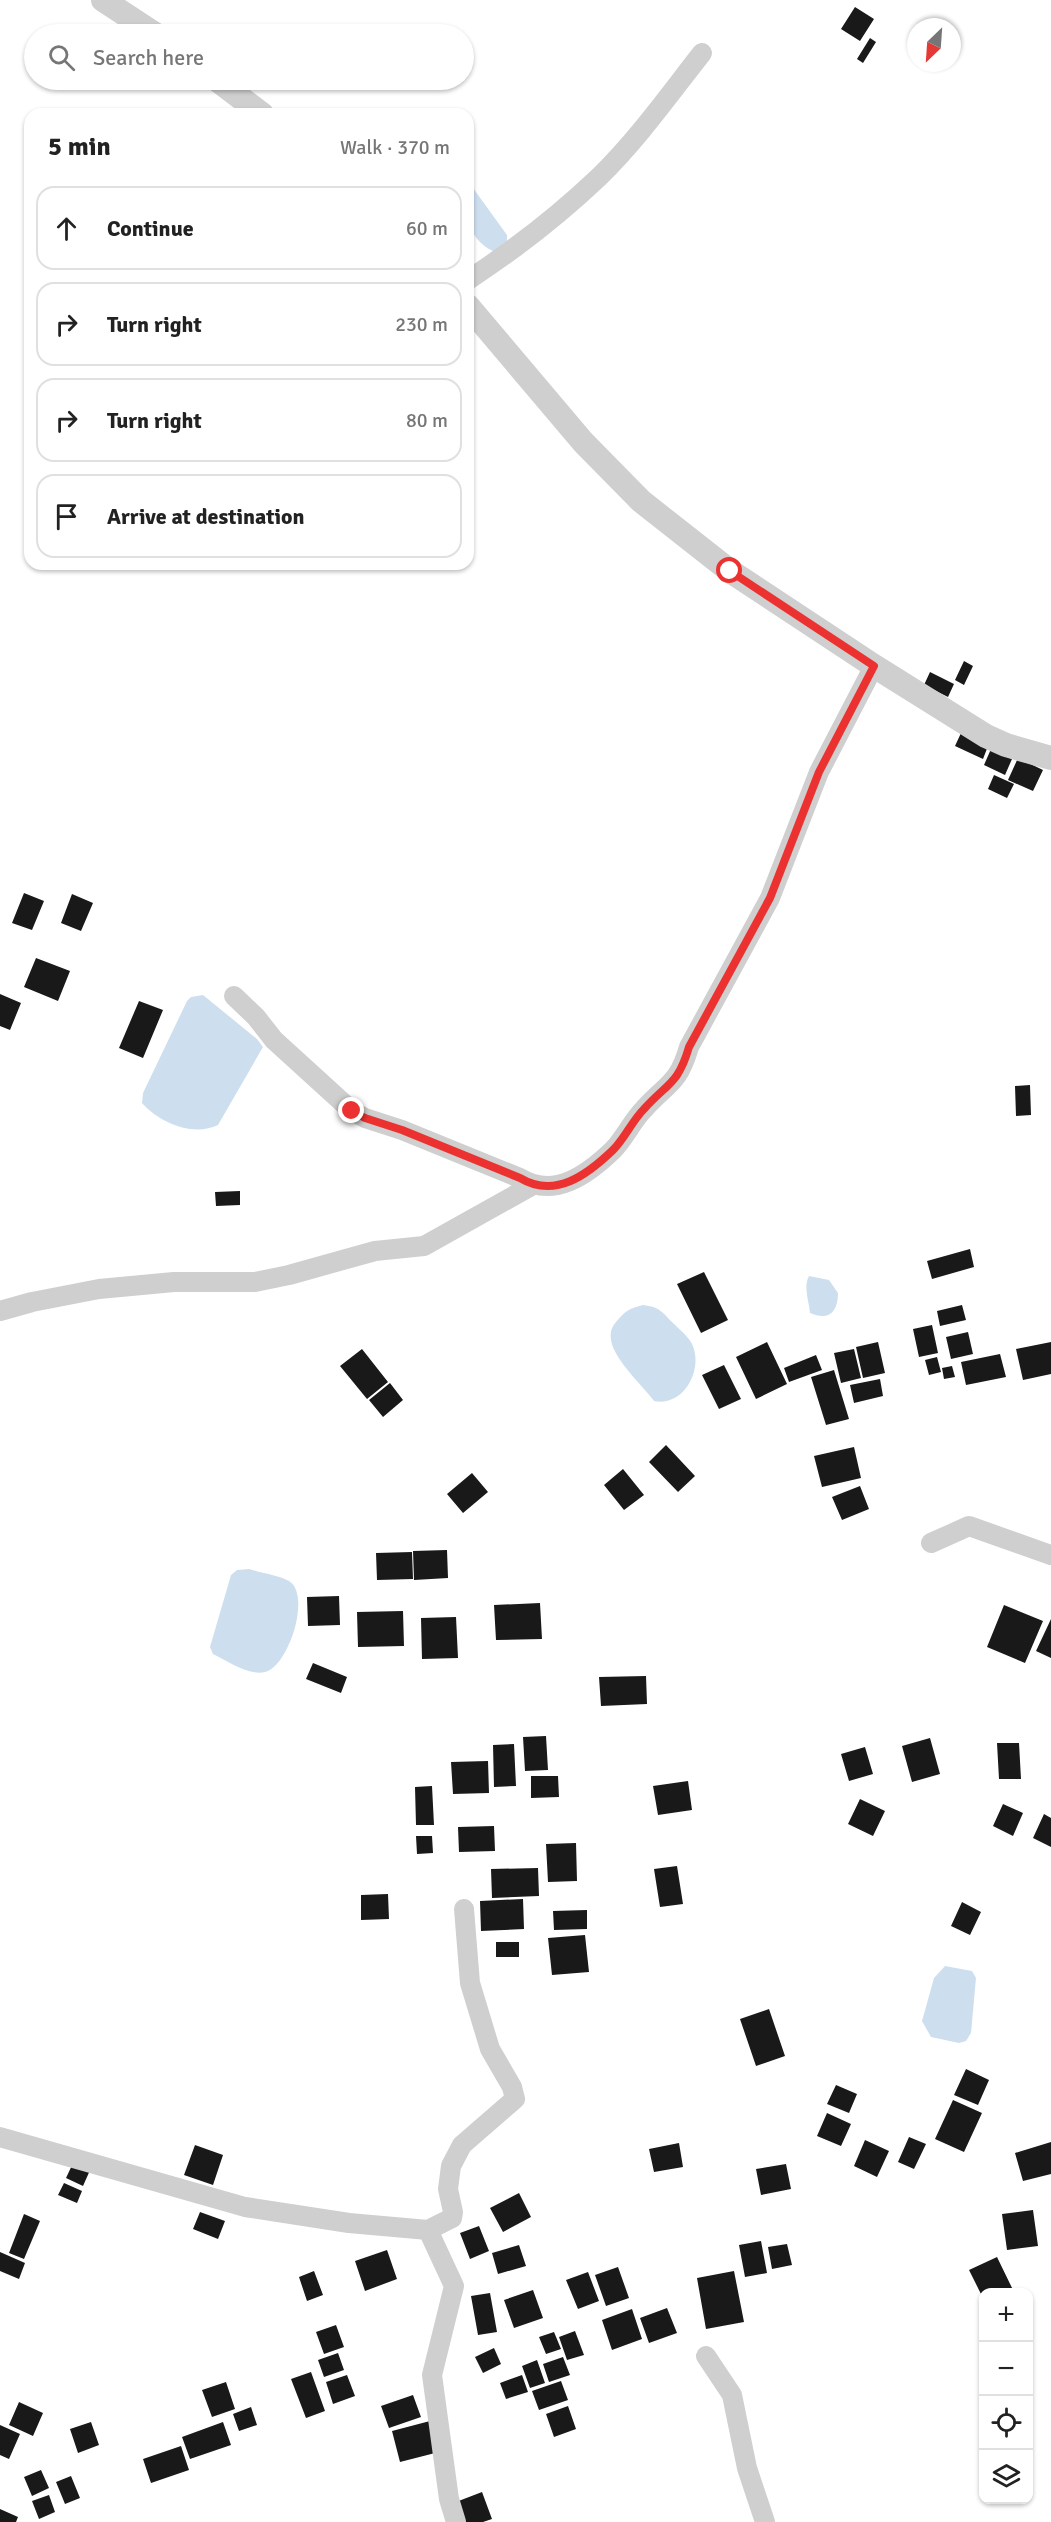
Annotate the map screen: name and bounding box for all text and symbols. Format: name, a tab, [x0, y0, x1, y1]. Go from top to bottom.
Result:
north arrow	[907, 18, 961, 72]
search box	[24, 24, 474, 90]
icon: search	[45, 41, 78, 74]
text: Search here	[93, 44, 204, 71]
text: 5 min	[48, 131, 111, 163]
text: Walk · 370 m	[340, 135, 450, 160]
icon: ahead	[50, 212, 83, 245]
text: Continue	[107, 215, 194, 242]
text: 60 m	[406, 216, 448, 241]
icon: right	[50, 308, 83, 341]
text: Turn right	[107, 311, 202, 338]
text: 230 m	[395, 312, 448, 337]
icon: right	[50, 404, 83, 437]
text: Turn right	[107, 407, 202, 434]
text: 80 m	[406, 408, 448, 433]
icon: arrive	[50, 500, 83, 533]
text: Arrive at destination	[107, 503, 304, 530]
route start	[716, 557, 742, 583]
route end	[338, 1097, 364, 1123]
map controls	[979, 2288, 1033, 2504]
button: +	[979, 2288, 1033, 2342]
button: −	[979, 2342, 1033, 2396]
button: locate	[979, 2396, 1033, 2450]
button: layers	[979, 2450, 1033, 2504]

